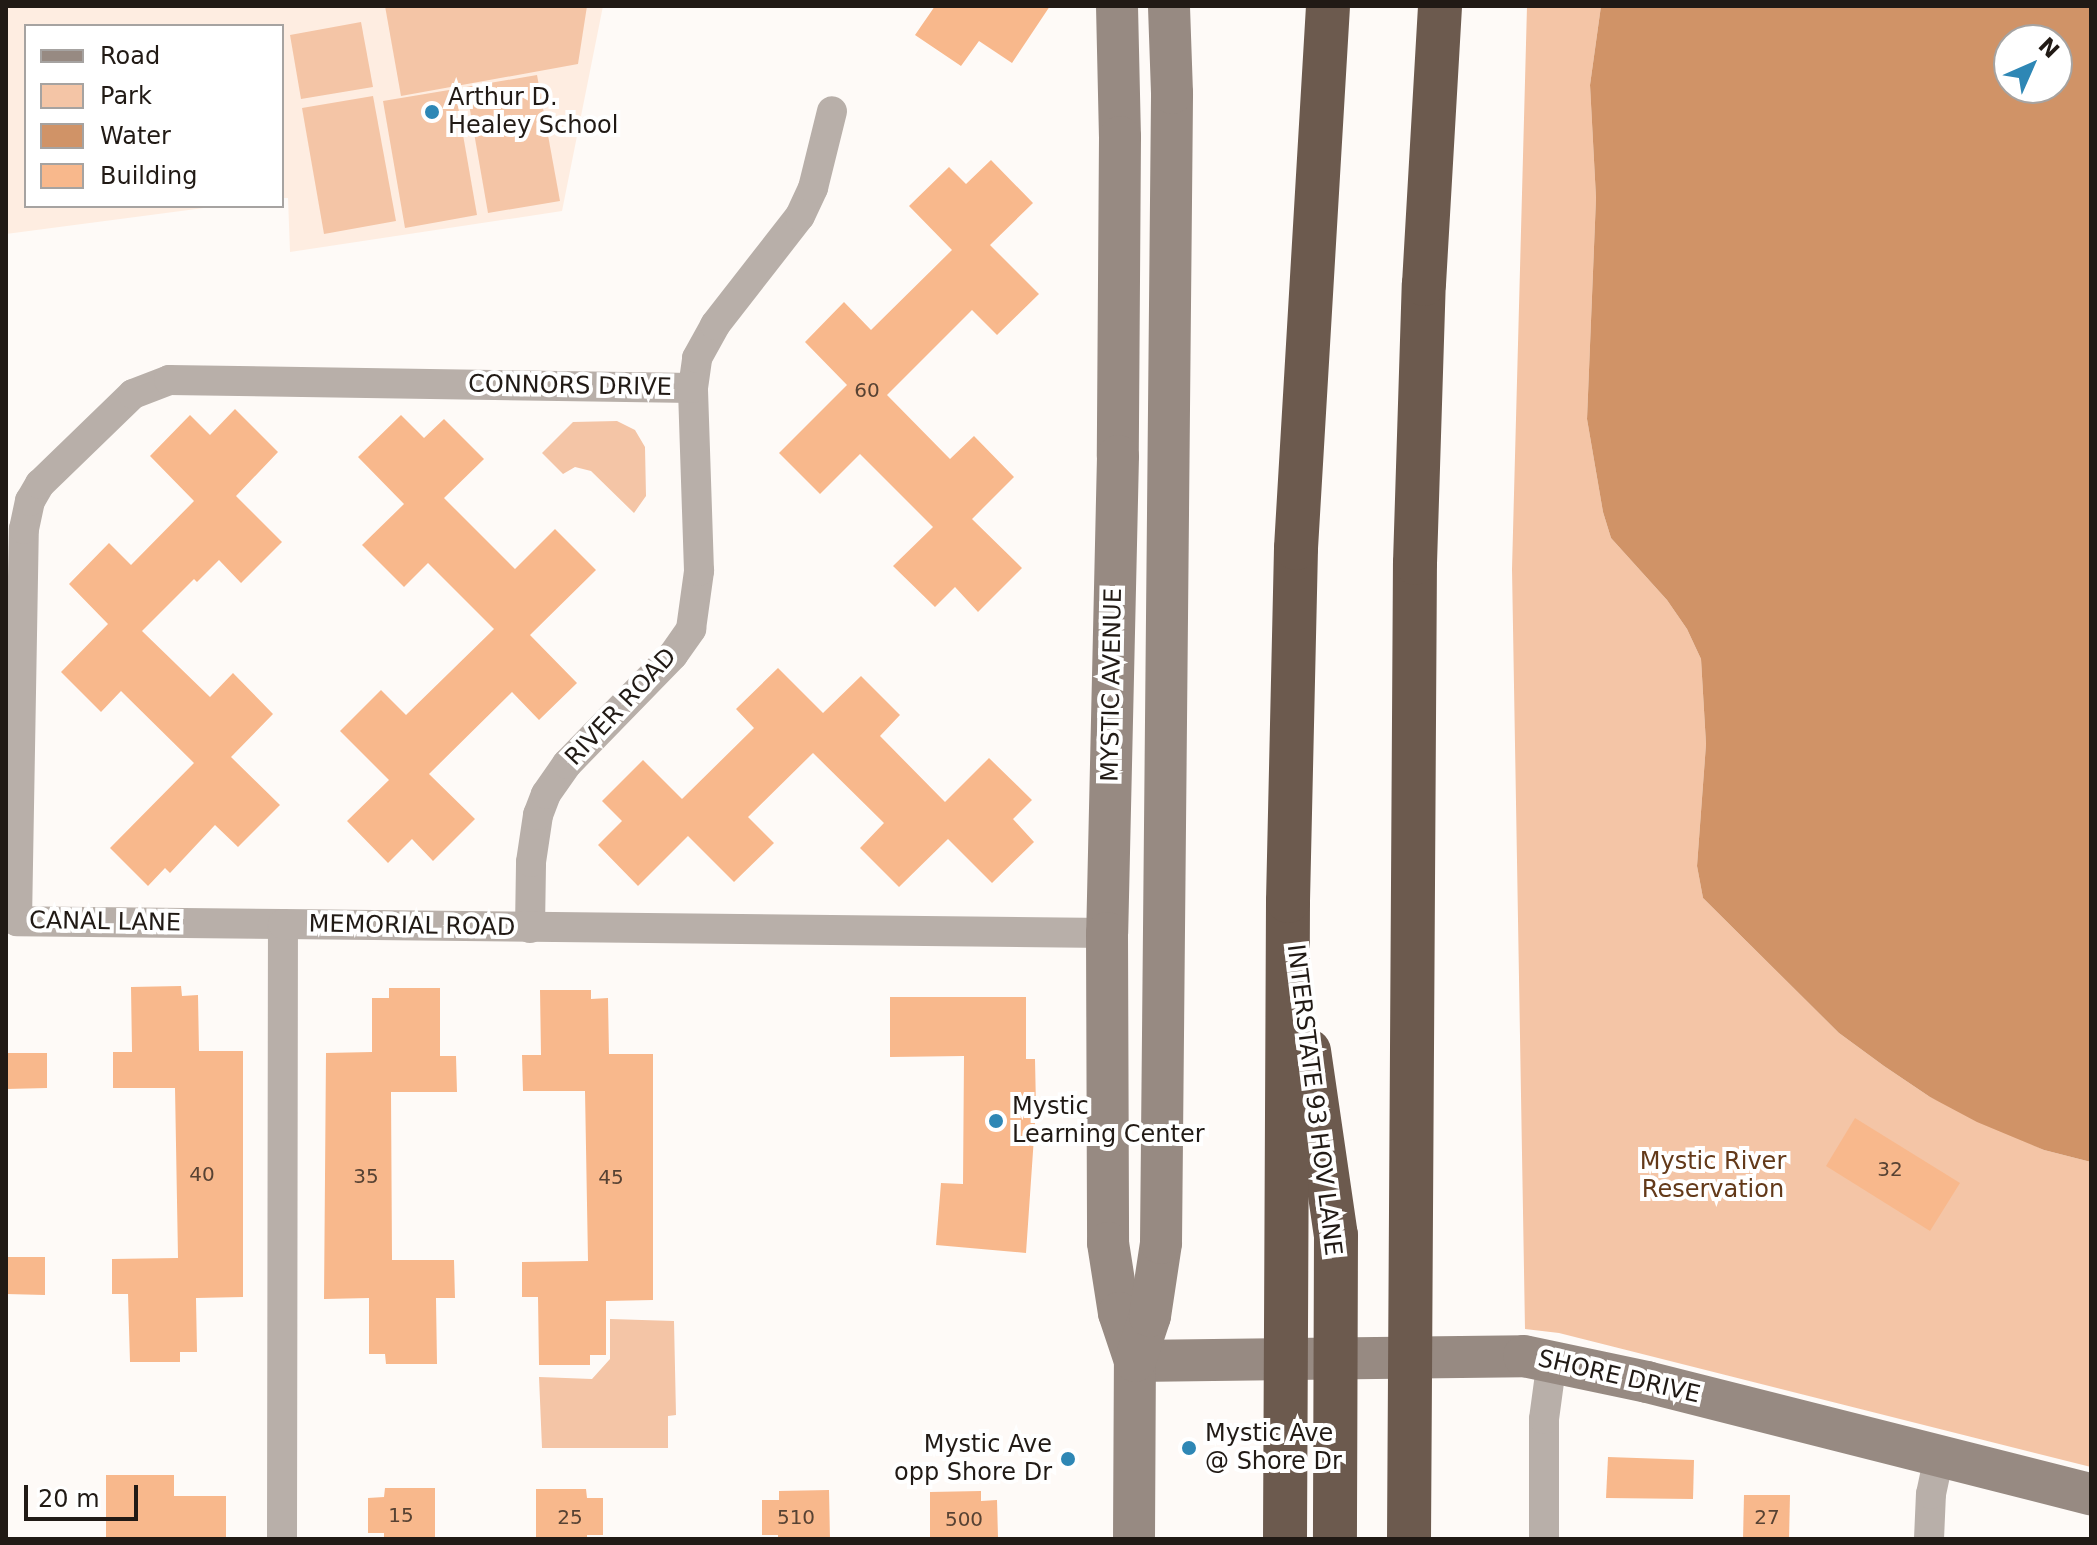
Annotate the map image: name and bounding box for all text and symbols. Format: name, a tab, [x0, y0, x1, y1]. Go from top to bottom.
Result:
legend	[24, 24, 284, 208]
north arrow	[1993, 24, 2073, 104]
text: N	[2034, 33, 2064, 63]
text: Road	[100, 42, 160, 70]
text: Park	[100, 82, 152, 110]
place label: Arthur D. Healey School	[448, 84, 618, 140]
marker: Arthur D. Healey School	[423, 103, 441, 121]
text: Water	[100, 122, 171, 150]
text: Building	[100, 162, 197, 190]
street label: CONNORS DRIVE	[468, 370, 672, 402]
house number: 60	[854, 378, 880, 402]
street label: MYSTIC AVENUE	[1096, 588, 1128, 782]
street label: RIVER ROAD	[559, 642, 683, 772]
street label: CANAL LANE	[29, 906, 181, 938]
street label: MEMORIAL ROAD	[308, 910, 516, 942]
street label: INTERSTATE 93 HOV LANE	[1281, 943, 1347, 1257]
place label: Mystic Learning Center	[1012, 1093, 1205, 1149]
marker: Mystic Learning Center	[987, 1112, 1005, 1130]
park label: Mystic River Reservation	[1640, 1148, 1786, 1204]
house number: 32	[1877, 1157, 1903, 1181]
house number: 40	[189, 1162, 215, 1186]
house number: 35	[353, 1164, 379, 1188]
house number: 45	[598, 1165, 624, 1189]
street label: SHORE DRIVE	[1535, 1344, 1703, 1410]
place label: Mystic Ave @ Shore Dr	[1205, 1420, 1342, 1476]
place label: Mystic Ave opp Shore Dr	[894, 1431, 1052, 1487]
marker: Mystic Ave @ Shore Dr	[1180, 1439, 1198, 1457]
marker: Mystic Ave opp Shore Dr	[1059, 1450, 1077, 1468]
scale bar	[28, 1469, 142, 1519]
text: 20 m	[38, 1485, 100, 1513]
house number: 15	[388, 1503, 414, 1527]
house number: 25	[557, 1505, 583, 1529]
house number: 510	[777, 1505, 815, 1529]
house number: 27	[1754, 1505, 1780, 1529]
house number: 500	[945, 1507, 983, 1531]

